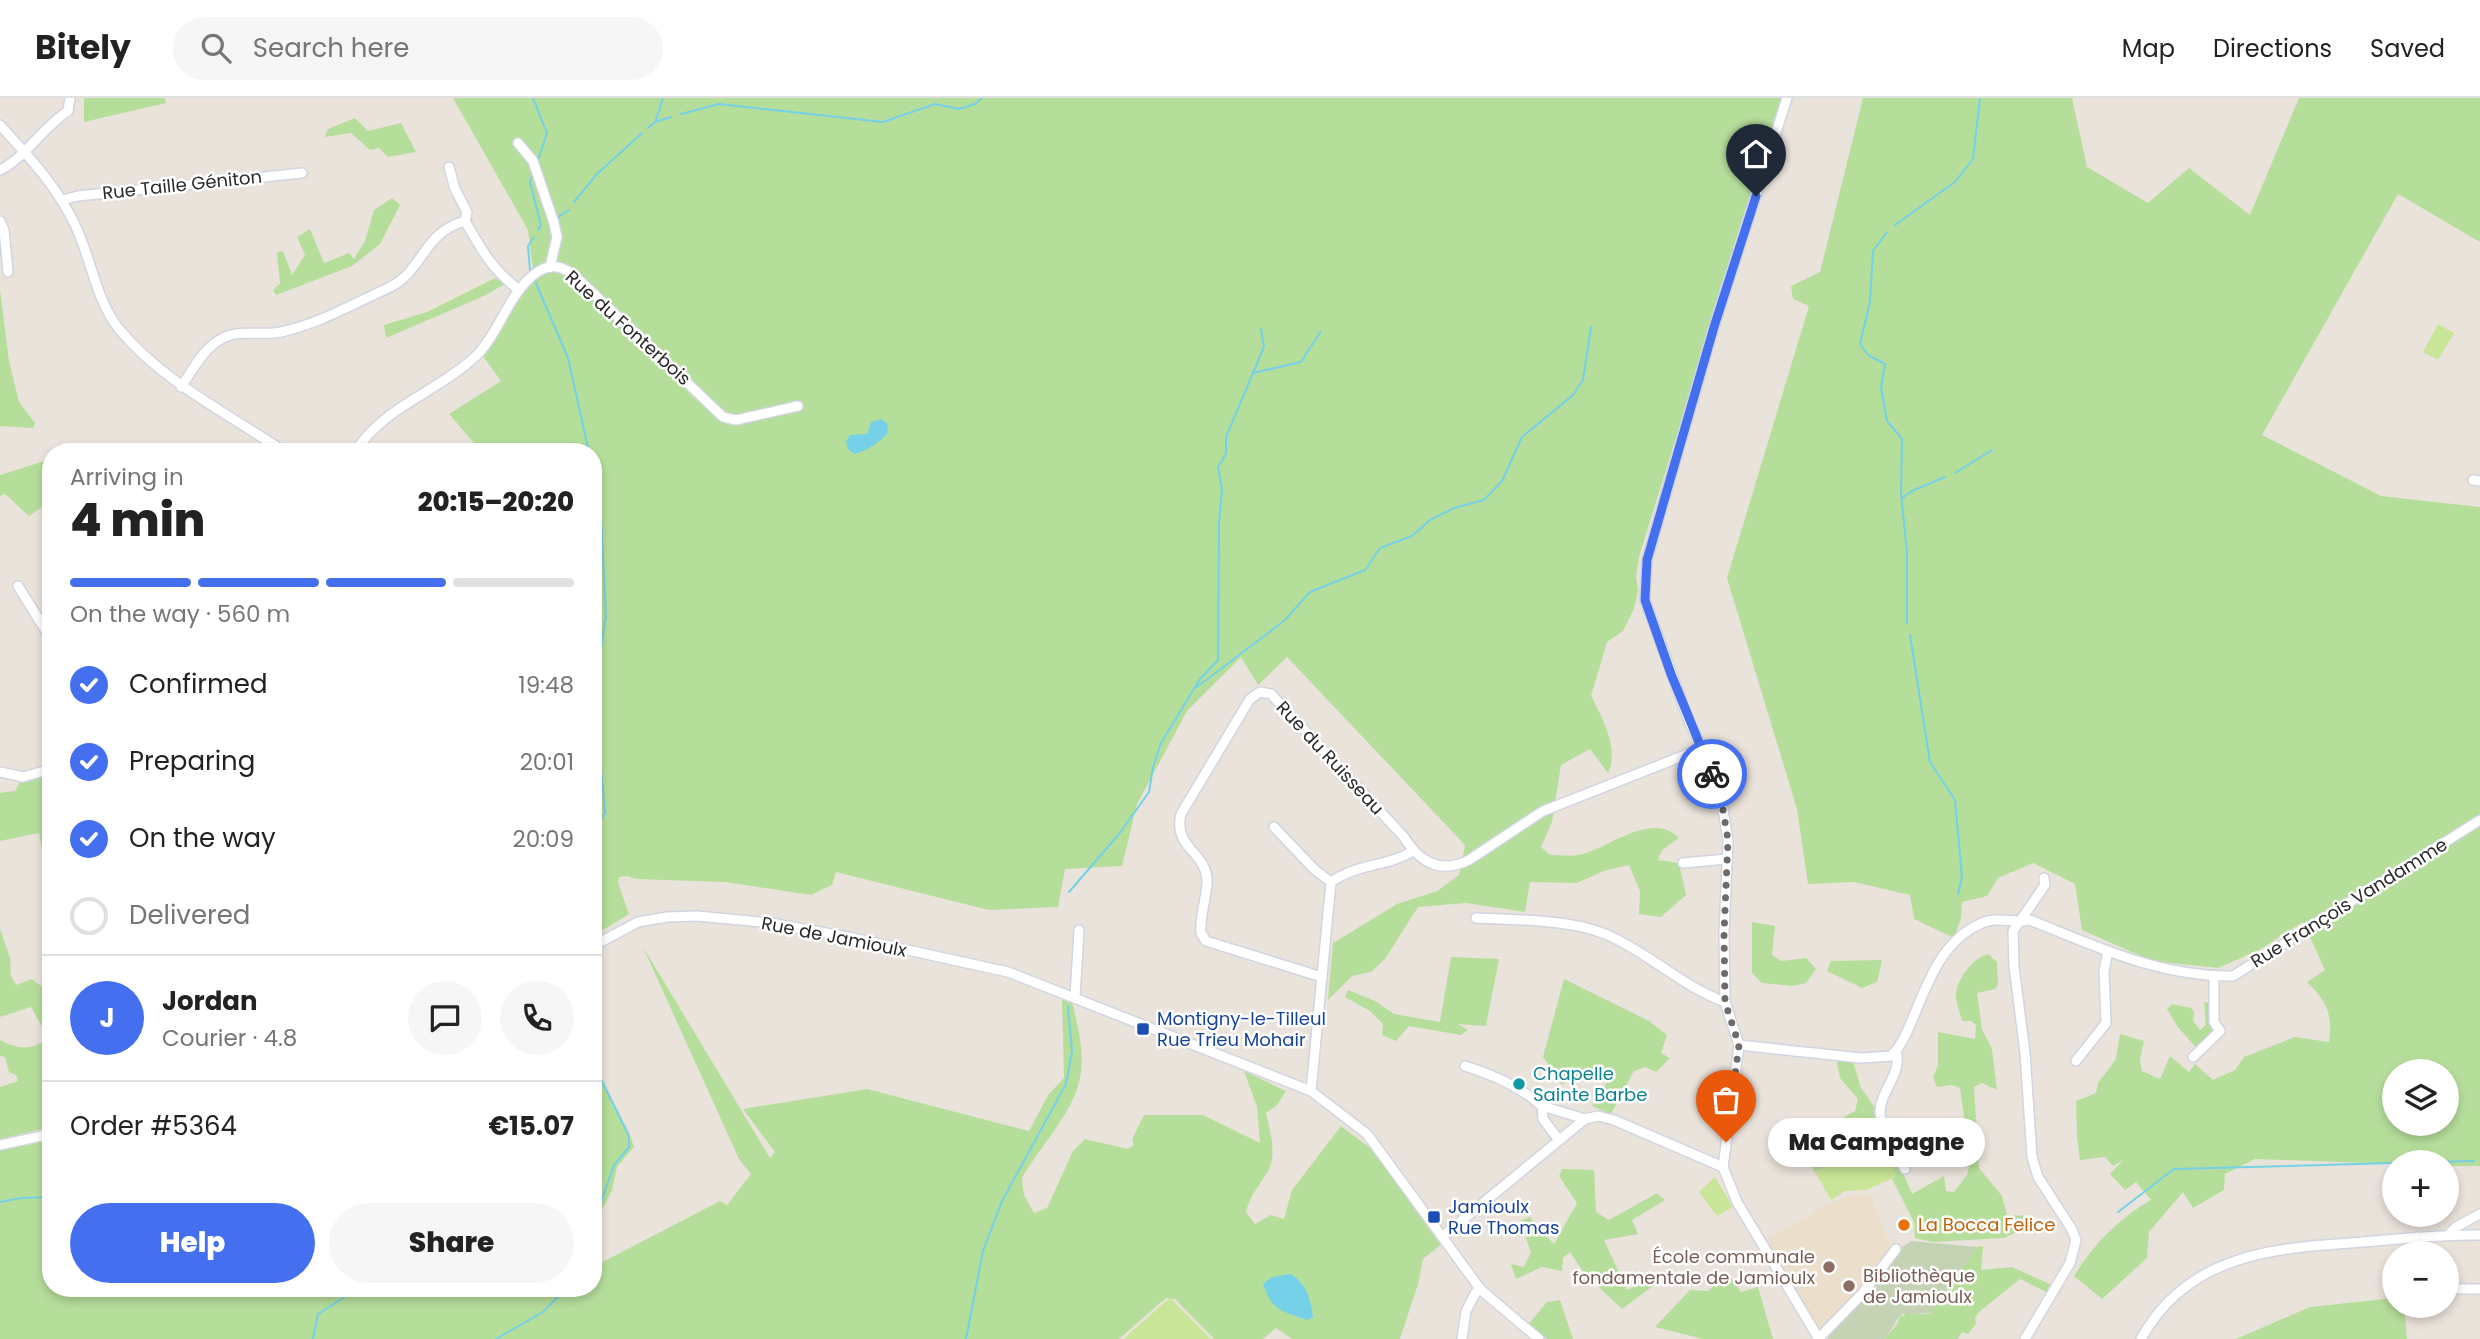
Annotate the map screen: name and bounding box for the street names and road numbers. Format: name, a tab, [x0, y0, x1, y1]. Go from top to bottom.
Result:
street label: Rue Taille Géniton	[101, 164, 263, 205]
street label: Rue du Fonterbois	[560, 264, 697, 391]
street label: Rue du Ruisseau	[1271, 695, 1390, 820]
street label: Rue François Vandamme	[2246, 832, 2452, 973]
street label: Rue de Jamioulx	[759, 910, 909, 963]

